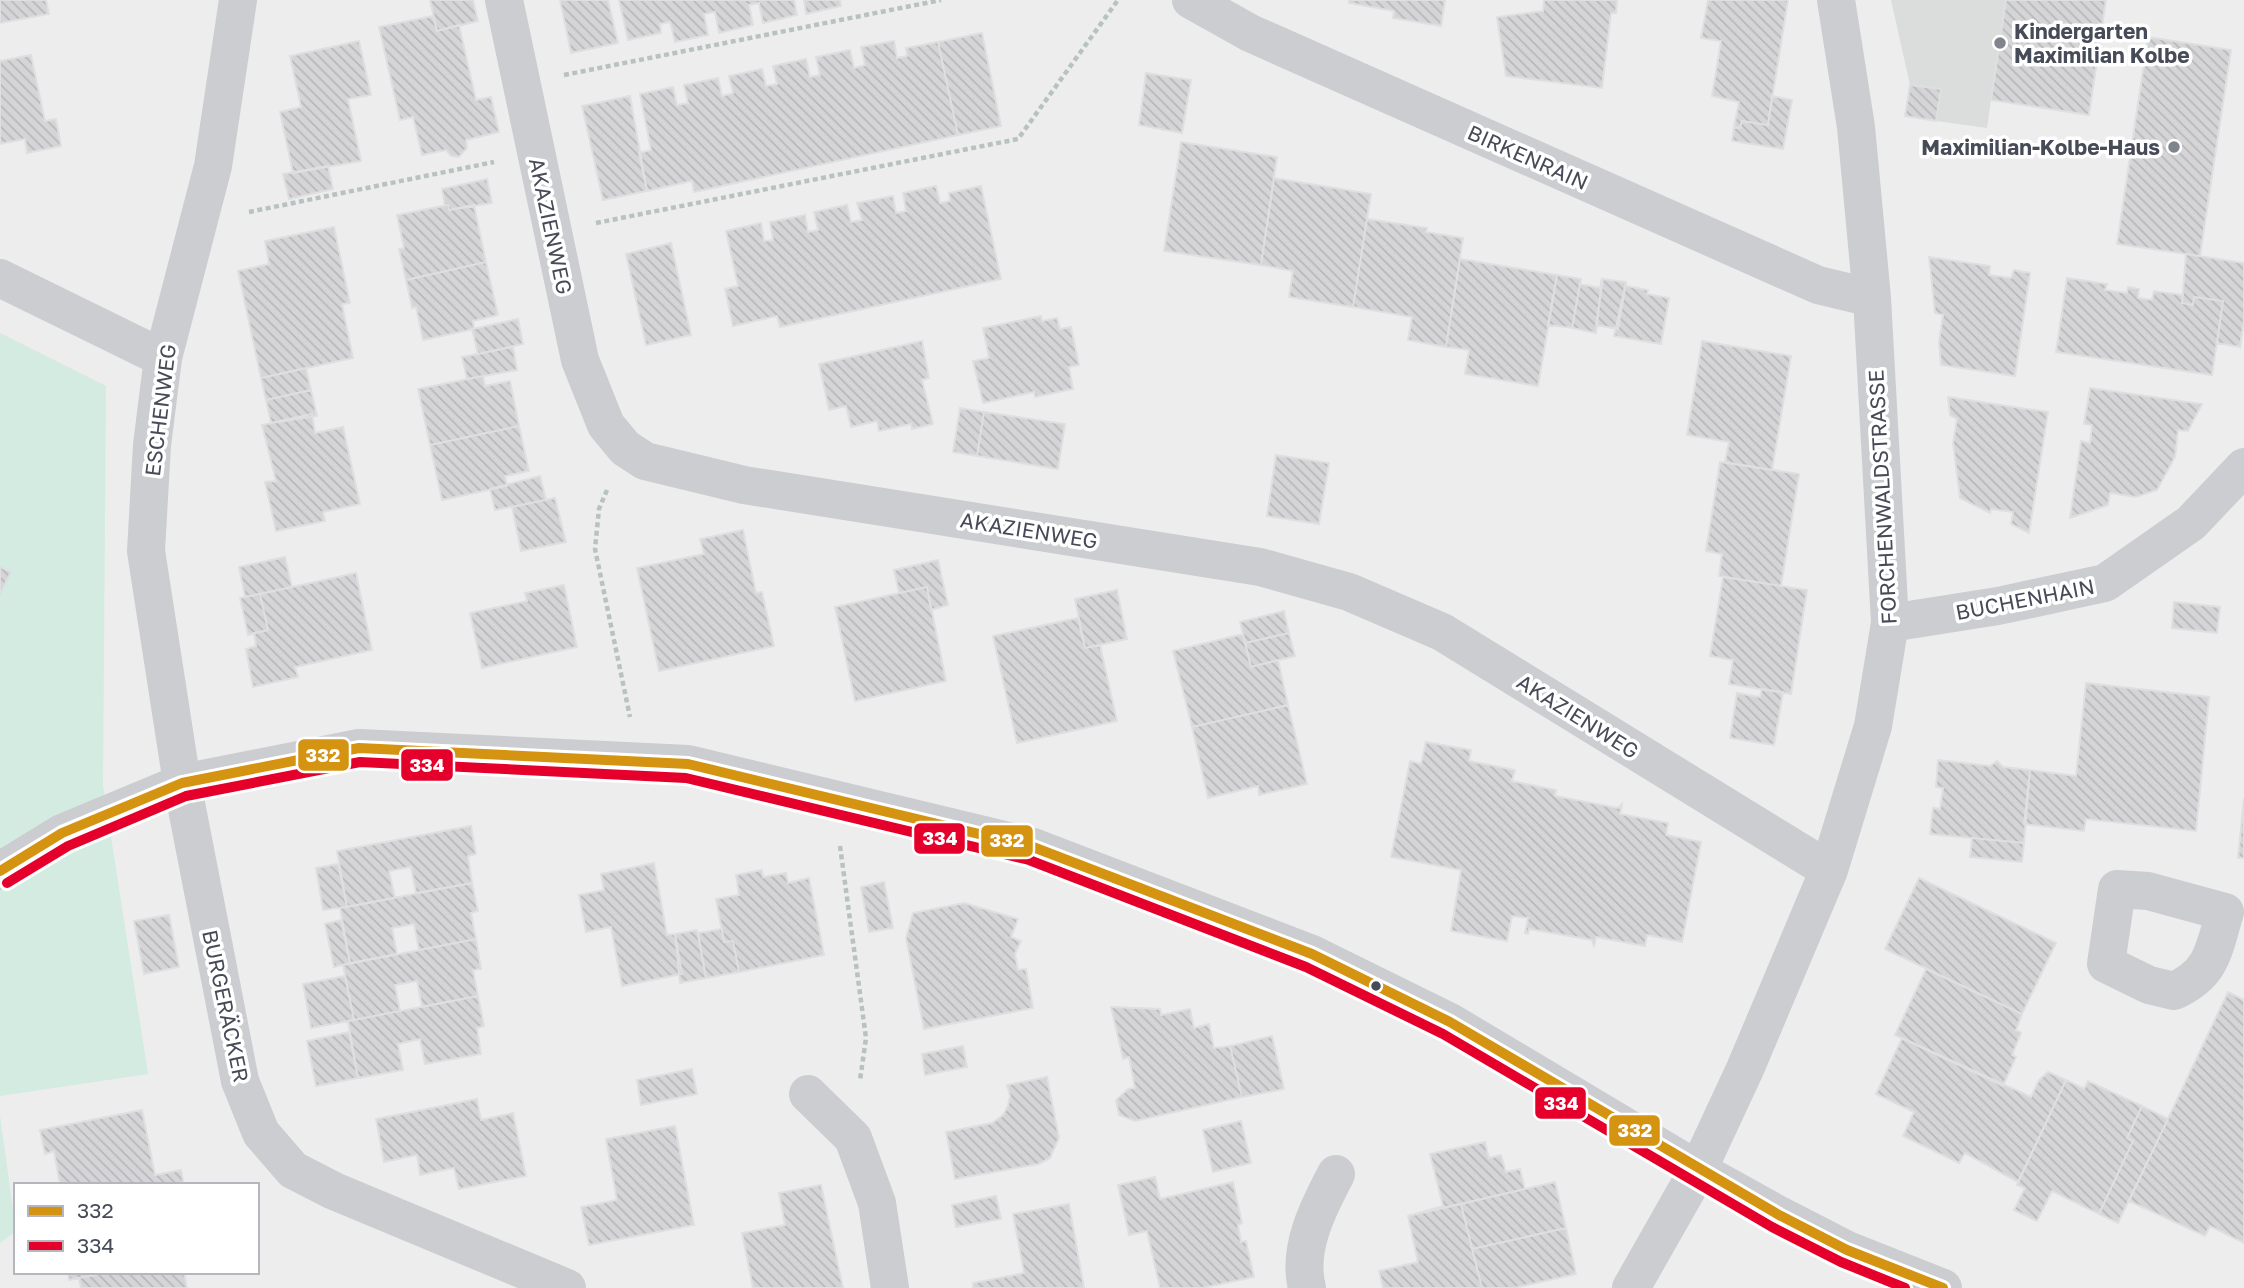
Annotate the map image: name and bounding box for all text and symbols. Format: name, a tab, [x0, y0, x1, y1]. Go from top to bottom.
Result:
place label: Kindergarten Maximilian Kolbe	[2014, 18, 2190, 68]
marker: Kindergarten Maximilian Kolbe	[1992, 35, 2008, 51]
street label: BIRKENRAIN	[1464, 119, 1592, 195]
place label: Maximilian-Kolbe-Haus	[1921, 134, 2160, 160]
marker: Maximilian-Kolbe-Haus	[2166, 139, 2182, 155]
street label: AKAZIENWEG	[524, 155, 578, 297]
street label: ESCHENWEG	[139, 342, 181, 478]
street label: FORCHENWALDSTRASSE	[1862, 369, 1902, 625]
street label: AKAZIENWEG	[958, 506, 1100, 554]
street label: BUCHENHAIN	[1953, 573, 2097, 625]
street label: AKAZIENWEG	[1512, 668, 1644, 764]
line badge: 332	[297, 738, 350, 772]
text: 332	[306, 743, 340, 766]
line badge: 334	[400, 748, 454, 782]
text: 334	[409, 753, 445, 776]
line badge: 334	[913, 822, 966, 855]
line badge: 332	[980, 824, 1034, 858]
text: 334	[922, 826, 958, 849]
text: 332	[990, 828, 1024, 851]
street label: BURGERÄCKER	[197, 927, 255, 1085]
unlabelled marker	[1369, 979, 1383, 993]
line badge: 334	[1534, 1086, 1587, 1120]
text: 334	[1543, 1091, 1579, 1114]
line badge: 332	[1608, 1114, 1661, 1147]
text: 332	[1618, 1118, 1652, 1141]
legend	[14, 1183, 259, 1274]
text: 332	[77, 1197, 114, 1223]
text: 334	[77, 1232, 114, 1258]

